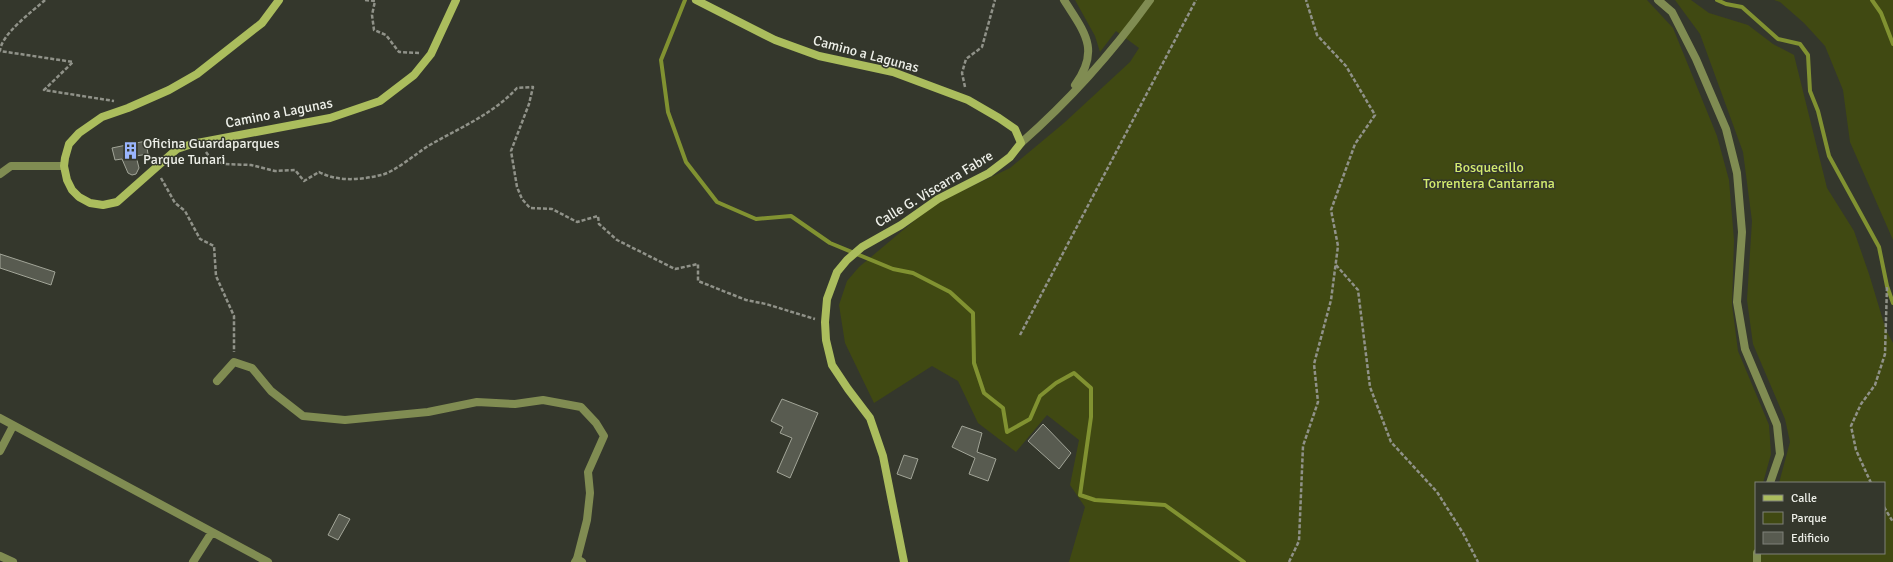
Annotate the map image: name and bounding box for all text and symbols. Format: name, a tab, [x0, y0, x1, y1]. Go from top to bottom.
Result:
street label: Camino a Lagunas	[811, 32, 921, 76]
street label: Camino a Lagunas	[224, 94, 334, 132]
place label: Oficina Guardaparques Parque Tunari	[143, 135, 280, 168]
building icon: Oficina Guardaparques Parque Tunari	[120, 141, 140, 161]
street label: Calle G. Viscarra Fabre	[872, 147, 996, 231]
park label: Bosquecillo Torrentera Cantarrana	[1423, 159, 1555, 192]
legend	[1755, 482, 1885, 554]
text: Calle	[1791, 491, 1817, 506]
text: Parque	[1791, 511, 1827, 526]
text: Edificio	[1791, 531, 1829, 546]

